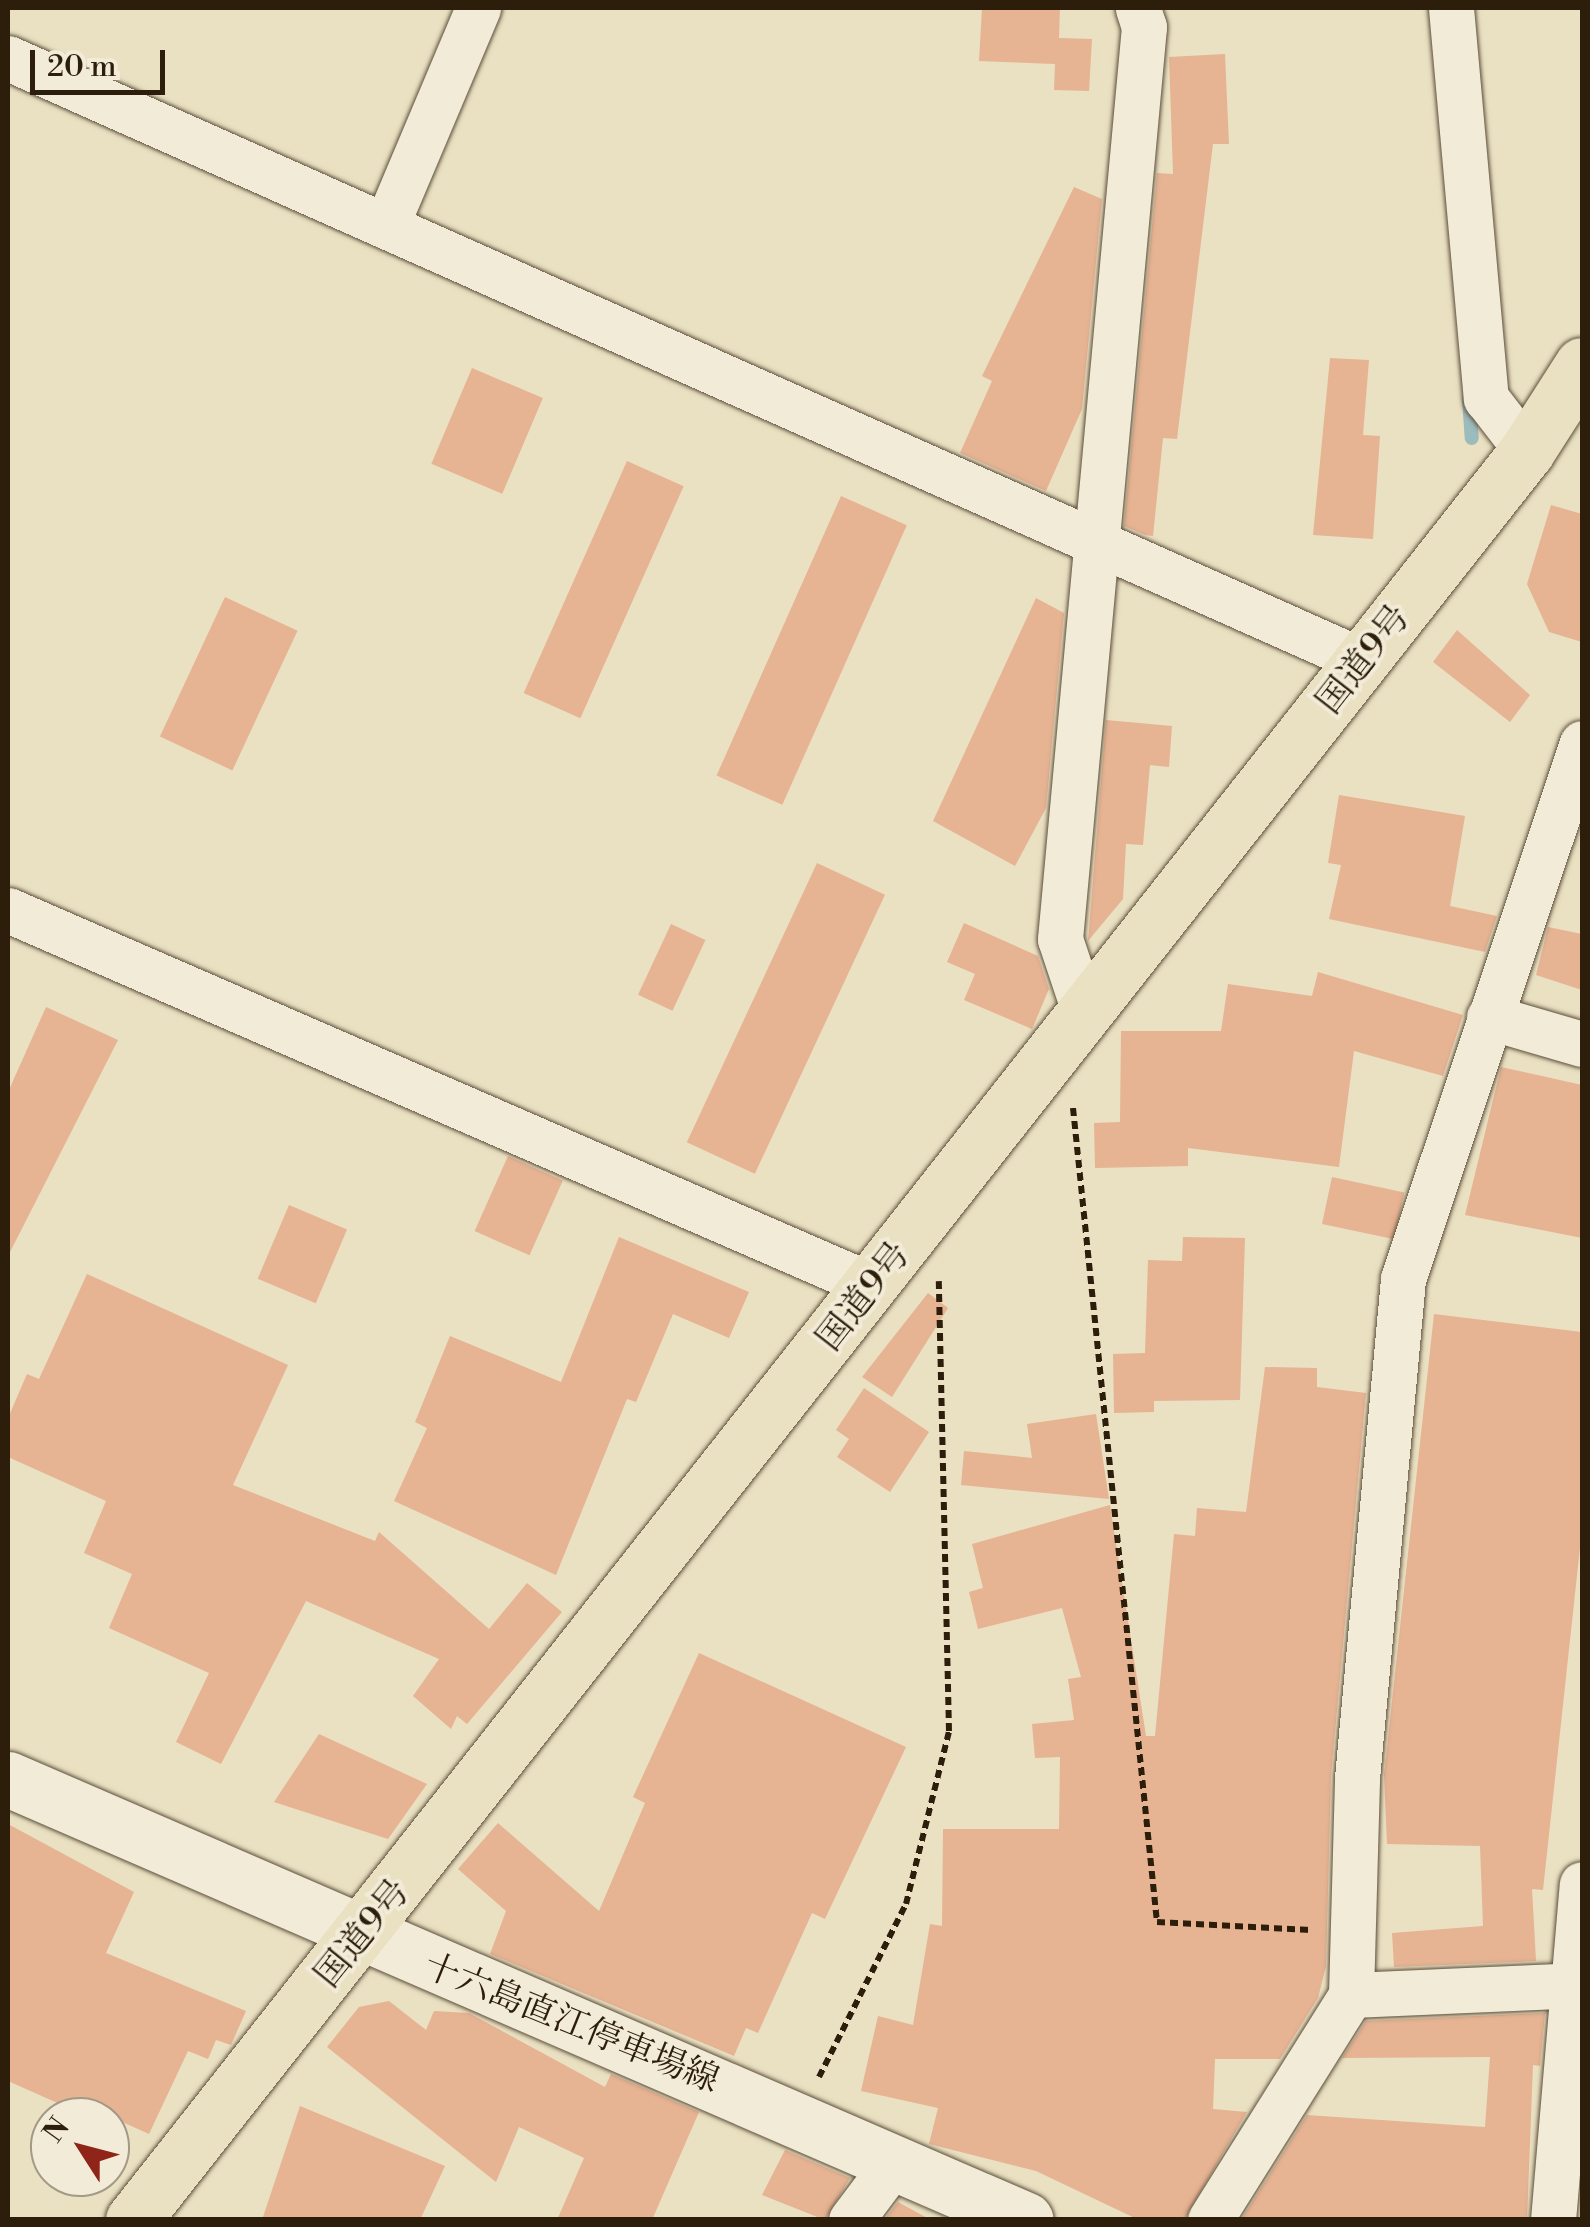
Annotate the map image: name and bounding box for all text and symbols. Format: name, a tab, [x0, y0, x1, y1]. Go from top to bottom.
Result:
scale bar	[35, 30, 170, 92]
text: 20 m	[47, 48, 116, 86]
street label: 国道9号	[1309, 597, 1419, 723]
street label: 国道9号	[809, 1234, 919, 1360]
street label: 国道9号	[307, 1872, 419, 1996]
street label: 十六島直江停車場線	[417, 1946, 725, 2102]
north arrow	[30, 2097, 130, 2197]
text: N	[36, 2111, 78, 2149]

